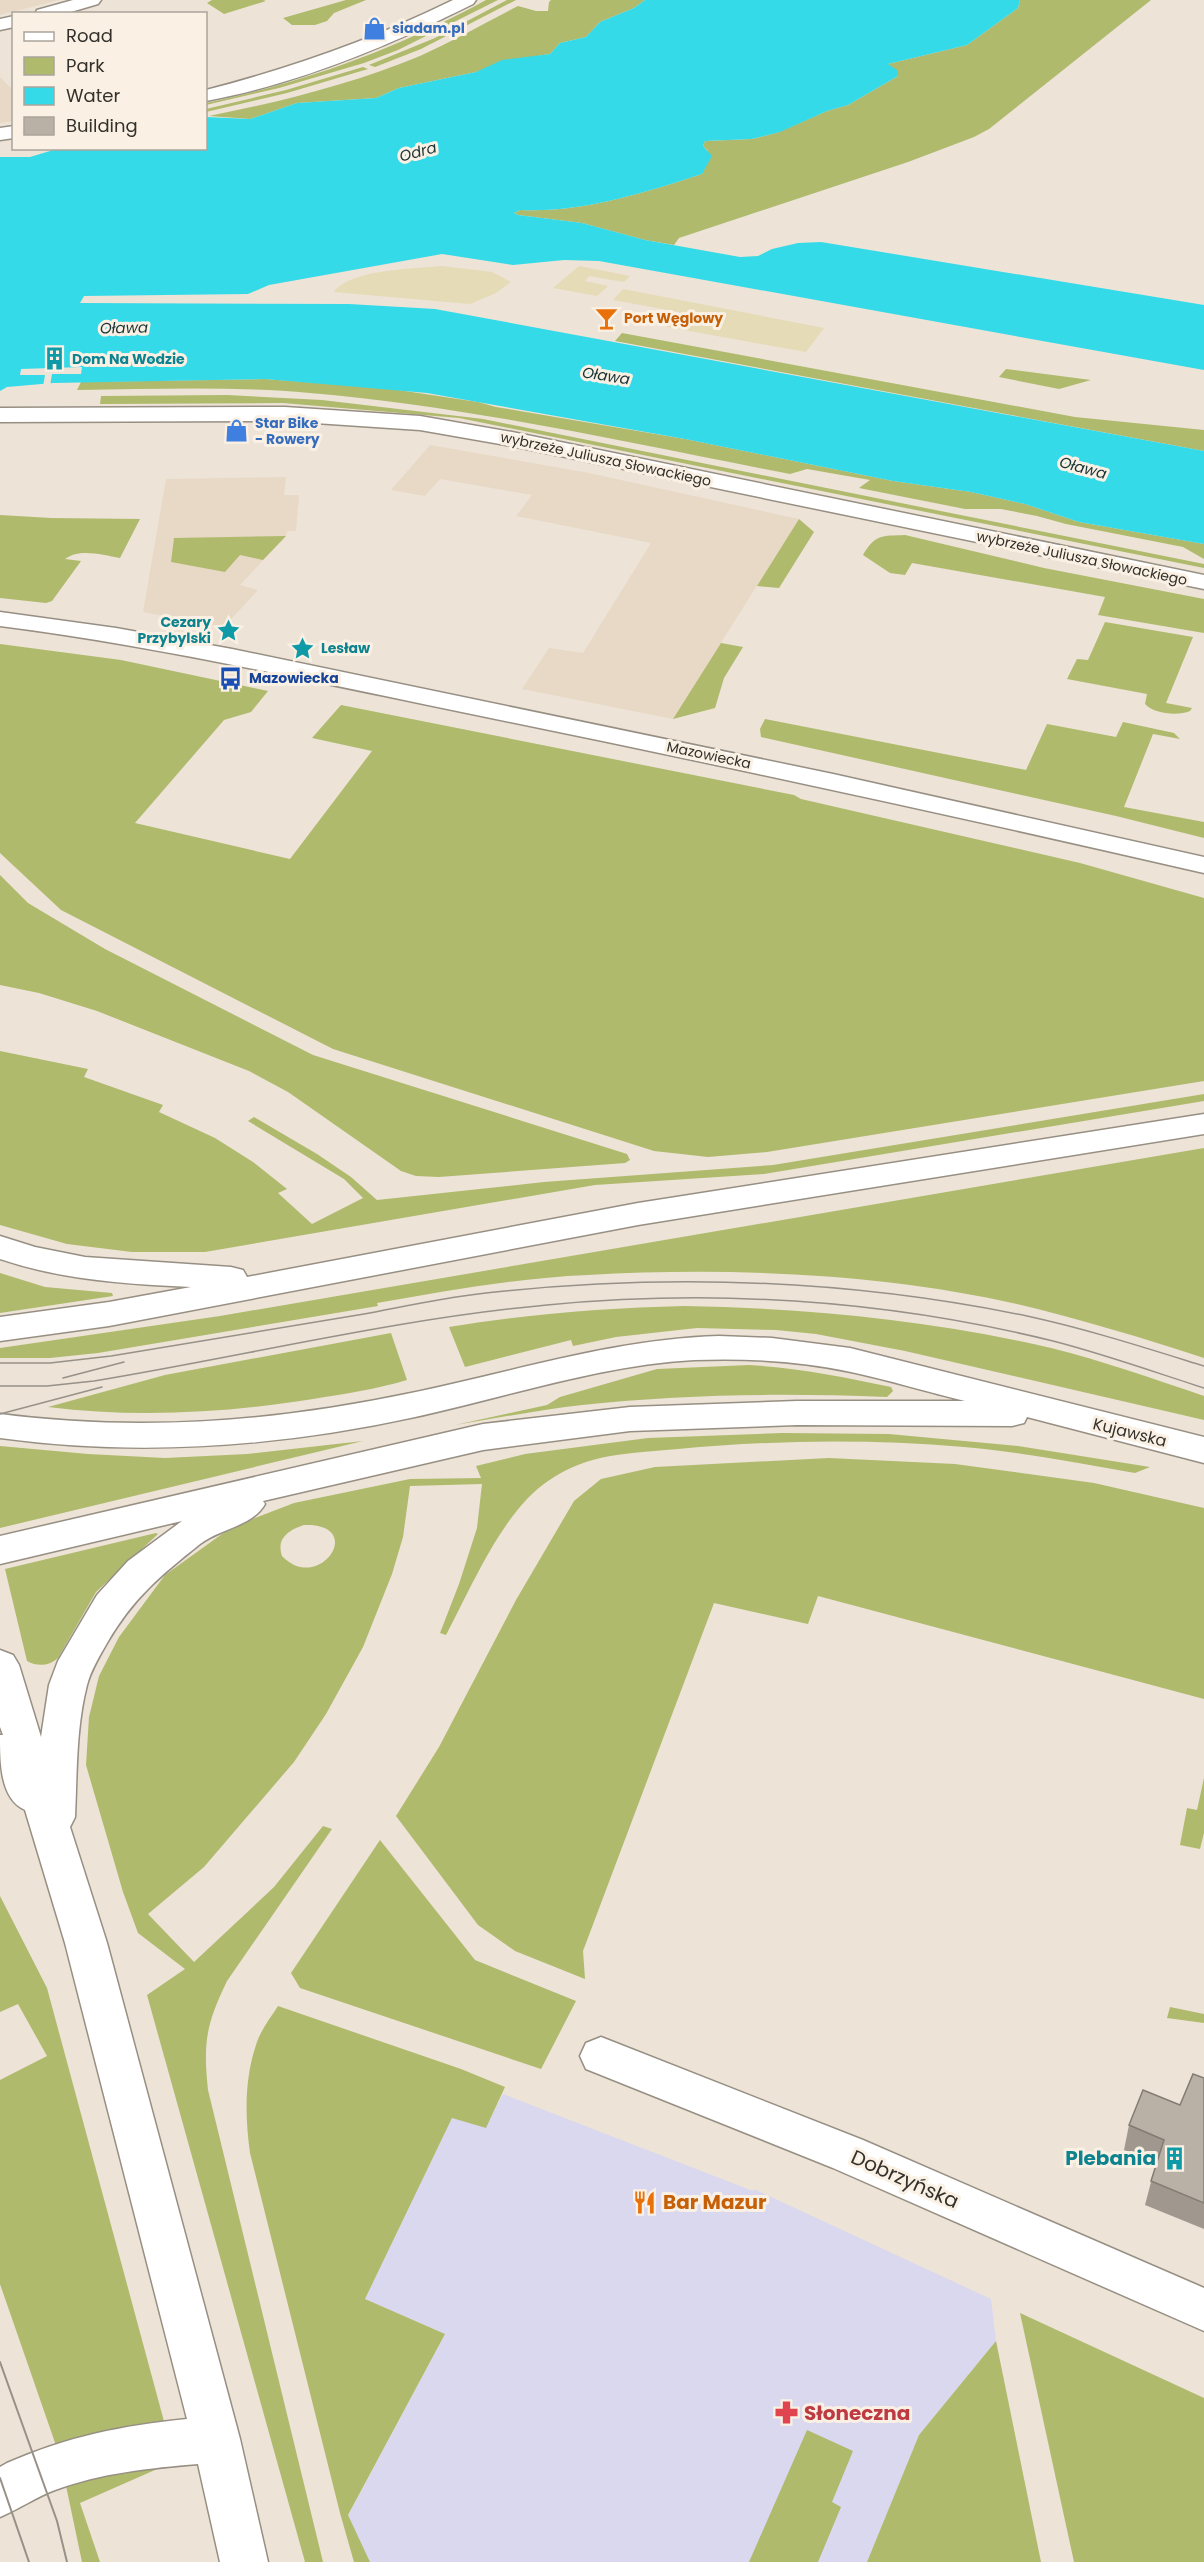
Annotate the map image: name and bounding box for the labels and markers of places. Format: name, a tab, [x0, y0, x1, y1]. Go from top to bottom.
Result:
shop icon: siadam.pl	[361, 15, 387, 41]
place label: siadam.pl	[392, 18, 465, 38]
bar icon: Port Węglowy	[593, 305, 619, 331]
place label: Port Węglowy	[624, 308, 723, 328]
building icon: Dom Na Wodzie	[41, 346, 67, 372]
place label: Dom Na Wodzie	[72, 349, 185, 369]
place label: Star Bike - Rowery	[255, 413, 320, 449]
shop icon: Star Bike - Rowery	[224, 418, 250, 444]
place label: Cezary Przybylski	[137, 612, 211, 648]
place icon: Cezary Przybylski	[216, 617, 242, 643]
place icon: Lesław	[290, 635, 316, 661]
place label: Lesław	[321, 638, 371, 658]
bus stop icon: Mazowiecka	[218, 665, 244, 691]
place label: Mazowiecka	[249, 668, 339, 688]
place label: Plebania	[1065, 2144, 1156, 2172]
building icon: Plebania	[1161, 2145, 1187, 2171]
place label: Bar Mazur	[663, 2188, 767, 2216]
restaurant icon: Bar Mazur	[632, 2189, 658, 2215]
place label: Słoneczna	[804, 2399, 910, 2427]
pharmacy icon: Słoneczna	[773, 2400, 799, 2426]

